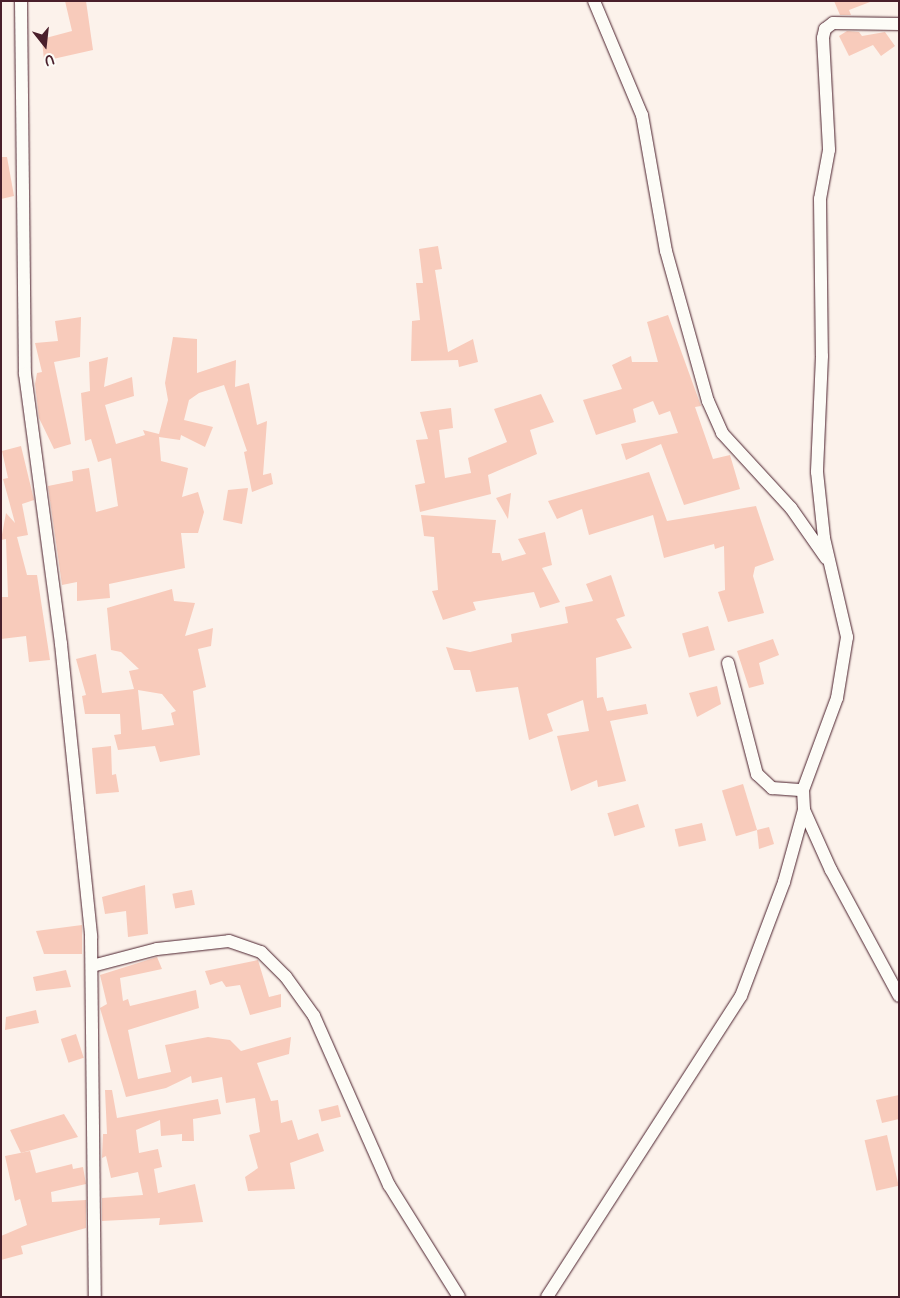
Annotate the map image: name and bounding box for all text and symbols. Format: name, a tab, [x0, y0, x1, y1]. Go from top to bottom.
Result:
north arrow	[20, 20, 70, 70]
text: U	[42, 50, 56, 69]

